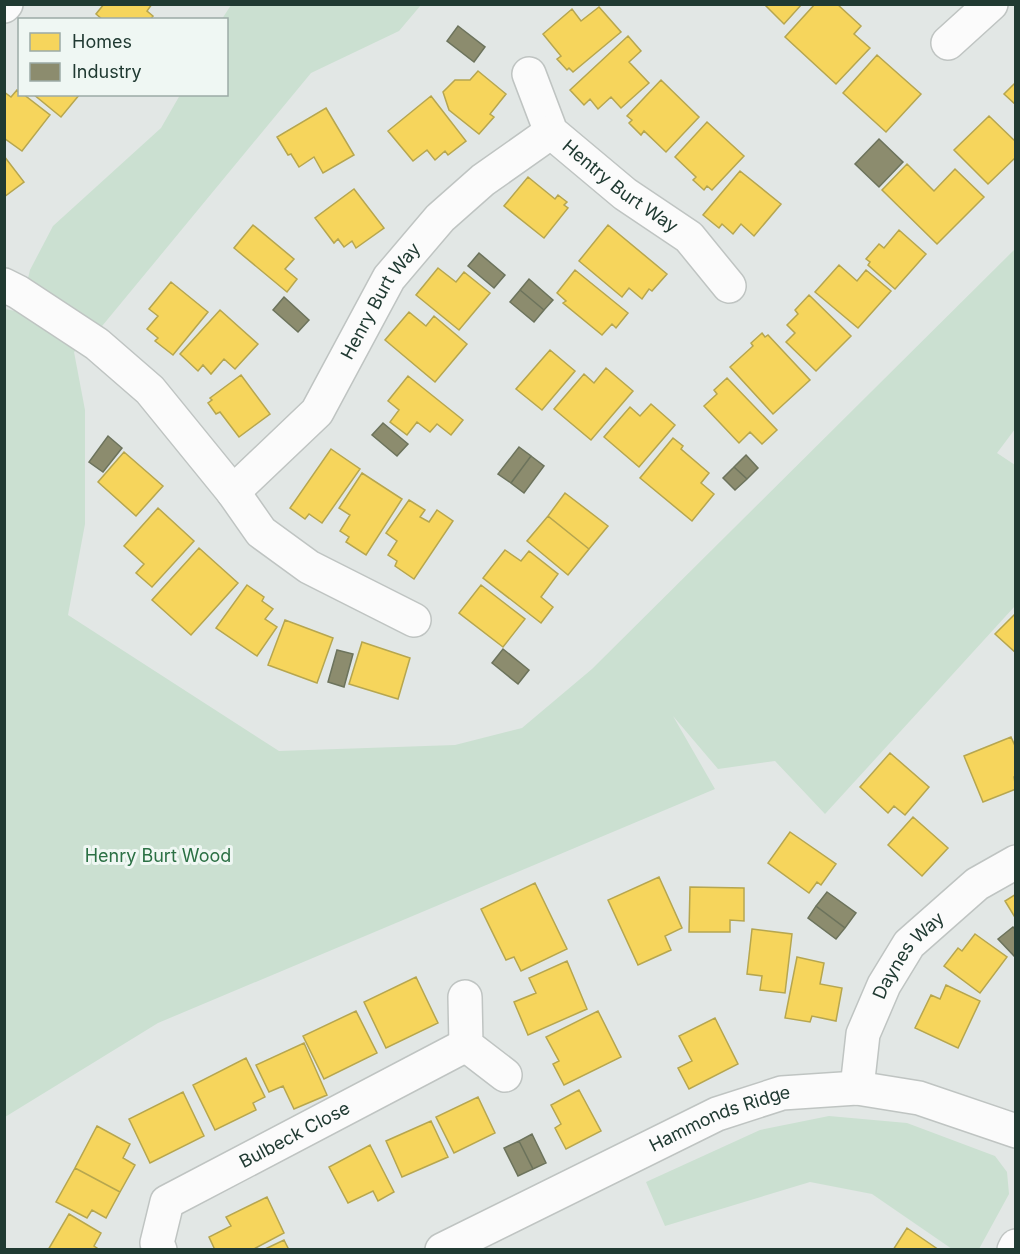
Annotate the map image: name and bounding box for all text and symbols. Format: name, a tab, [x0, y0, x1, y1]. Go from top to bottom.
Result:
legend	[18, 18, 228, 96]
text: Homes	[72, 31, 132, 52]
text: Industry	[72, 61, 142, 82]
street label: Hentry Burt Way	[558, 135, 682, 237]
street label: Henry Burt Way	[336, 238, 424, 363]
park label: Henry Burt Wood	[85, 845, 231, 866]
street label: Daynes Way	[868, 907, 948, 1002]
street label: Hammonds Ridge	[646, 1081, 791, 1156]
street label: Bulbeck Close	[236, 1097, 353, 1172]

